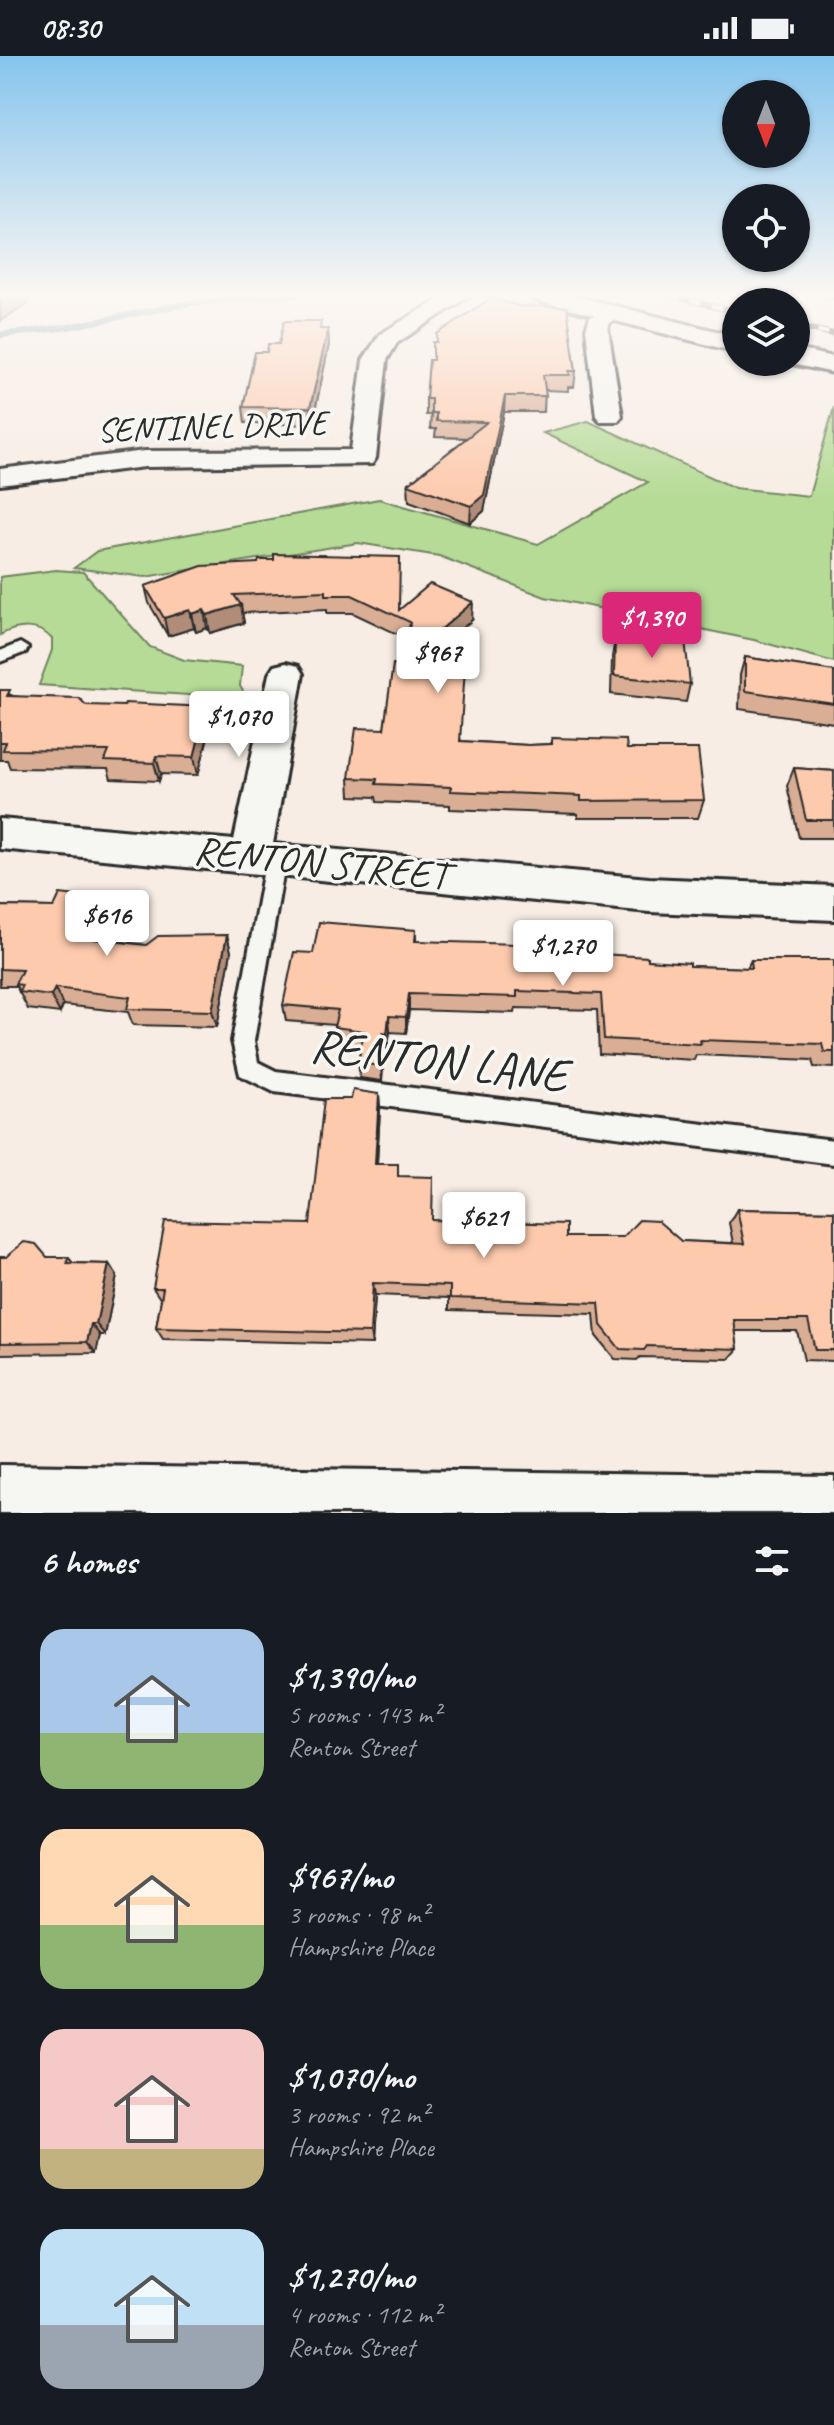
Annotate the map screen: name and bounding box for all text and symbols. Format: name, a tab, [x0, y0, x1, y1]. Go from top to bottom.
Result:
text: 08:30	[40, 9, 100, 47]
north arrow	[722, 80, 810, 168]
map controls	[722, 80, 810, 376]
button: locate	[722, 184, 810, 272]
button: layers	[722, 288, 810, 376]
street label: SENTINEL DRIVE	[97, 400, 332, 451]
pin: $1,390	[587, 592, 717, 660]
text: $1,390	[620, 601, 684, 634]
pin: $967	[391, 627, 485, 695]
text: $967	[415, 636, 461, 669]
pin: $1,070	[174, 691, 304, 759]
text: $1,070	[207, 700, 271, 733]
street label: RENTON STREET	[192, 825, 460, 902]
pin: $616	[60, 890, 154, 958]
text: $616	[83, 899, 131, 932]
pin: $1,270	[498, 920, 628, 988]
text: $1,270	[531, 929, 595, 962]
street label: RENTON LANE	[307, 1015, 576, 1106]
pin: $621	[437, 1192, 531, 1260]
text: $621	[460, 1201, 508, 1234]
icon: filters	[750, 1539, 794, 1583]
text: 6 homes	[40, 1540, 137, 1583]
text: $1,390/mo	[288, 1655, 414, 1698]
icon: home	[104, 1661, 200, 1757]
text: 5 rooms · 143 m²	[288, 1698, 440, 1731]
text: Renton Street	[288, 1731, 414, 1764]
text: $967/mo	[288, 1855, 393, 1898]
icon: home	[104, 1861, 200, 1957]
text: 3 rooms · 98 m²	[288, 1898, 429, 1931]
text: Hampshire Place	[288, 1931, 434, 1964]
text: $1,070/mo	[288, 2055, 415, 2098]
icon: home	[104, 2061, 200, 2157]
text: 3 rooms · 92 m²	[288, 2098, 429, 2131]
text: Hampshire Place	[288, 2131, 434, 2164]
text: $1,270/mo	[288, 2255, 415, 2298]
icon: home	[104, 2261, 200, 2357]
text: 4 rooms · 112 m²	[288, 2298, 440, 2331]
text: Renton Street	[288, 2331, 414, 2364]

